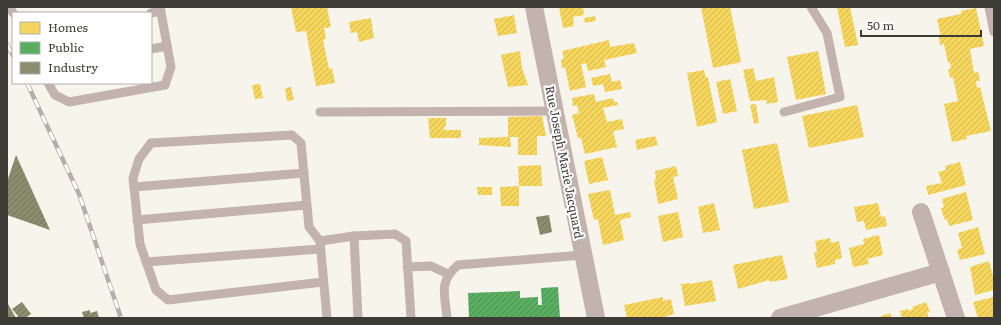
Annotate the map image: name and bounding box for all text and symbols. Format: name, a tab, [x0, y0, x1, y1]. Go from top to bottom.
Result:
legend	[12, 12, 152, 84]
scale bar	[861, 12, 981, 38]
text: 50 m	[867, 16, 894, 34]
text: Homes	[48, 18, 88, 36]
text: Public	[48, 38, 84, 56]
text: Industry	[48, 58, 98, 76]
street label: Rue Joseph Marie Jacquard	[541, 84, 589, 241]

